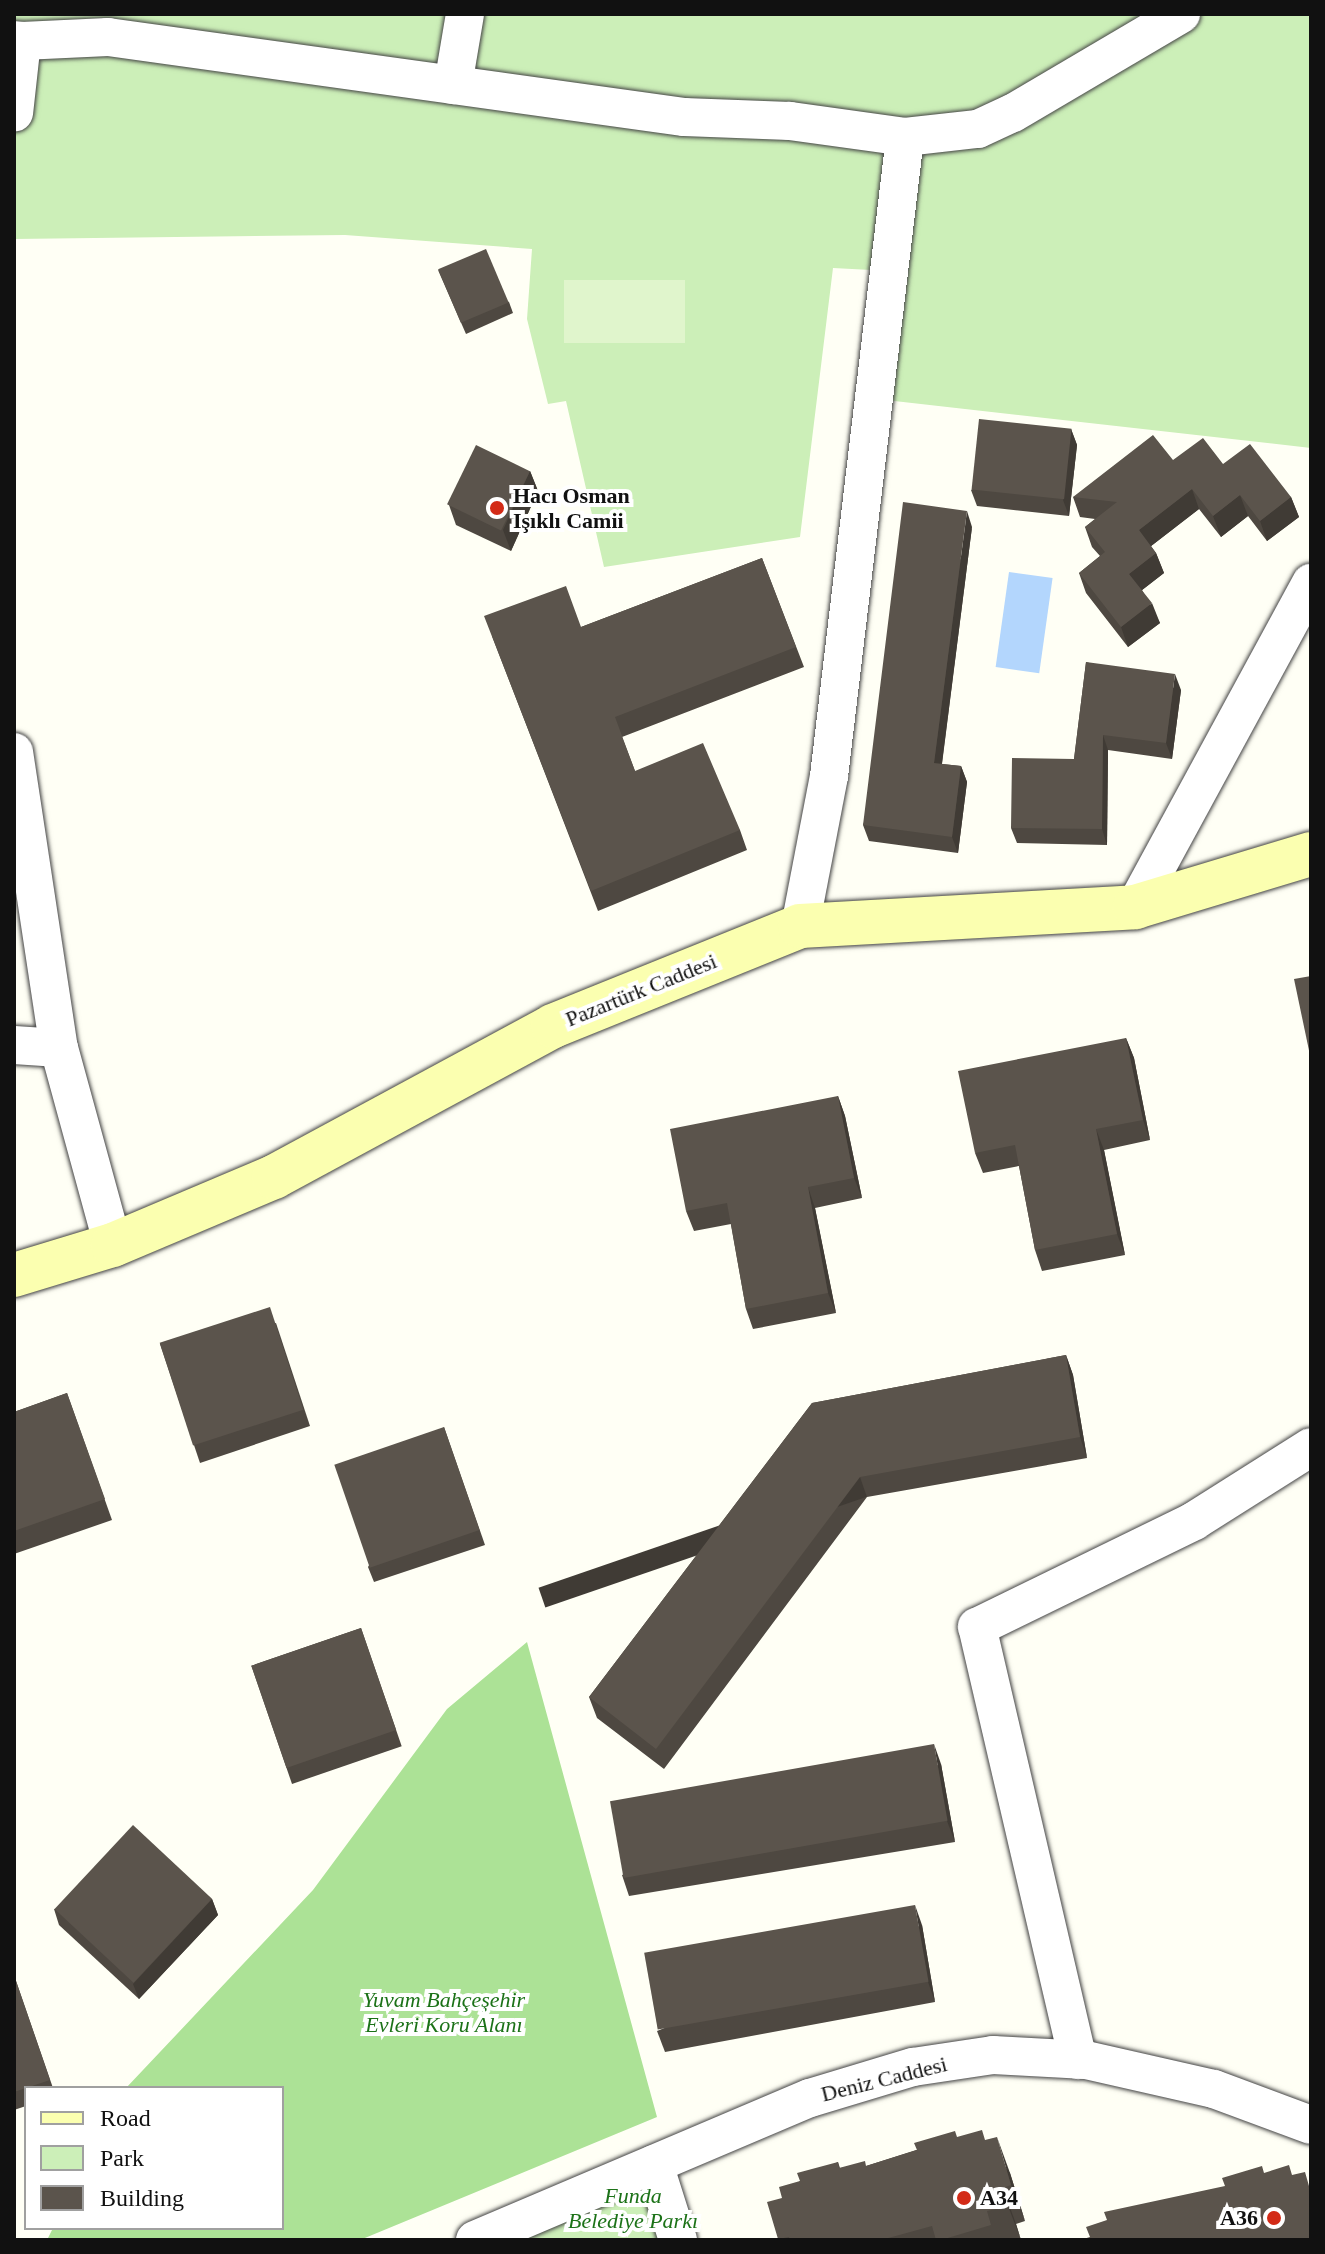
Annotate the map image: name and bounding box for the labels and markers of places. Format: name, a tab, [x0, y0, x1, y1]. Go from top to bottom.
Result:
place label: Hacı Osman Işıklı Camii	[513, 482, 630, 534]
marker: Hacı Osman Işıklı Camii	[488, 499, 506, 517]
place label: A34	[980, 2185, 1018, 2211]
marker: A34	[955, 2189, 973, 2207]
place label: A36	[1220, 2205, 1258, 2231]
marker: A36	[1265, 2209, 1283, 2227]

